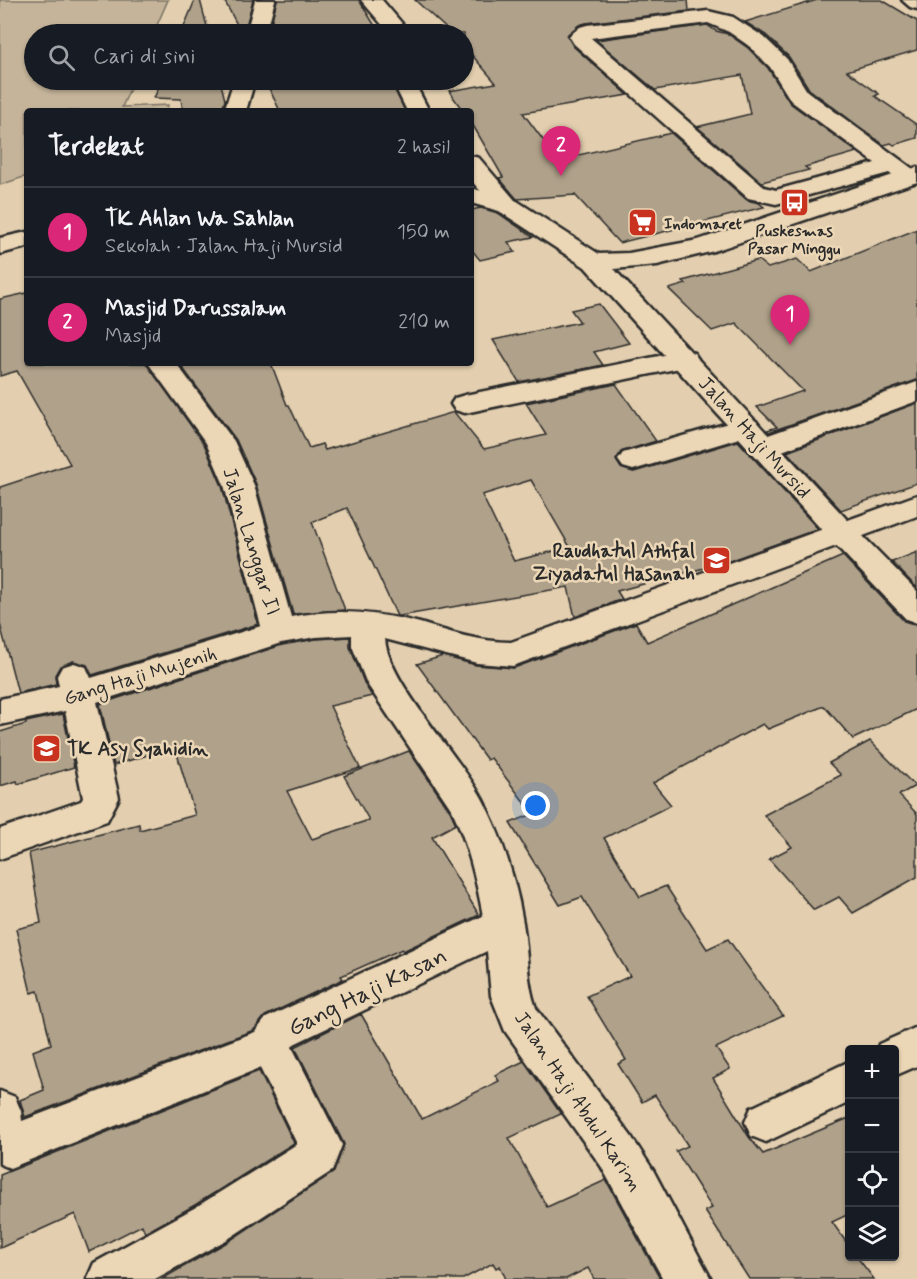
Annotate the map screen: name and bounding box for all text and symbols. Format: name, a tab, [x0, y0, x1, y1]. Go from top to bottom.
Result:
search box	[24, 24, 474, 90]
icon: search	[45, 41, 78, 74]
text: Cari di sini	[93, 43, 195, 71]
pin: 2	[542, 126, 580, 176]
text: Terdekat	[48, 130, 144, 164]
text: 2 hasil	[397, 134, 450, 161]
bus stop icon: Puskesmas Pasar Minggu	[778, 186, 810, 218]
text: TK Ahlan Wa Sahlan	[105, 205, 294, 233]
supermarket icon: Indomaret	[627, 207, 659, 239]
place label: Indomaret	[664, 214, 742, 235]
text: 1	[63, 219, 72, 246]
text: 150 m	[397, 219, 450, 246]
place label: Puskesmas Pasar Minggu	[748, 221, 841, 262]
text: Sekolah · Jalan Haji Mursid	[105, 233, 343, 260]
text: Masjid Darussalam	[105, 295, 286, 323]
pin: 1	[770, 296, 810, 345]
text: 2	[63, 309, 72, 336]
text: 210 m	[398, 309, 450, 336]
text: Masjid	[105, 323, 161, 350]
street label: Jalan Haji Mursid	[692, 371, 816, 505]
street label: Jalan Langgar II	[214, 464, 286, 619]
place label: Raudhatul Athfal Ziyadatul Hasanah	[533, 538, 695, 588]
school or university icon: Raudhatul Athfal Ziyadatul Hasanah	[700, 545, 732, 577]
street label: Gang Haji Mujenih	[61, 640, 221, 714]
school or university icon: TK Asy Syahidin	[30, 732, 62, 764]
place label: TK Asy Syahidin	[67, 736, 208, 763]
your location	[521, 791, 550, 820]
street label: Gang Haji Kasan	[283, 940, 453, 1046]
street label: Jalan Haji Abdul Karim	[507, 1006, 648, 1197]
map controls	[845, 1045, 899, 1261]
button: +	[845, 1045, 899, 1099]
button: −	[845, 1099, 899, 1153]
button: locate	[845, 1153, 899, 1207]
button: layers	[845, 1207, 899, 1261]

